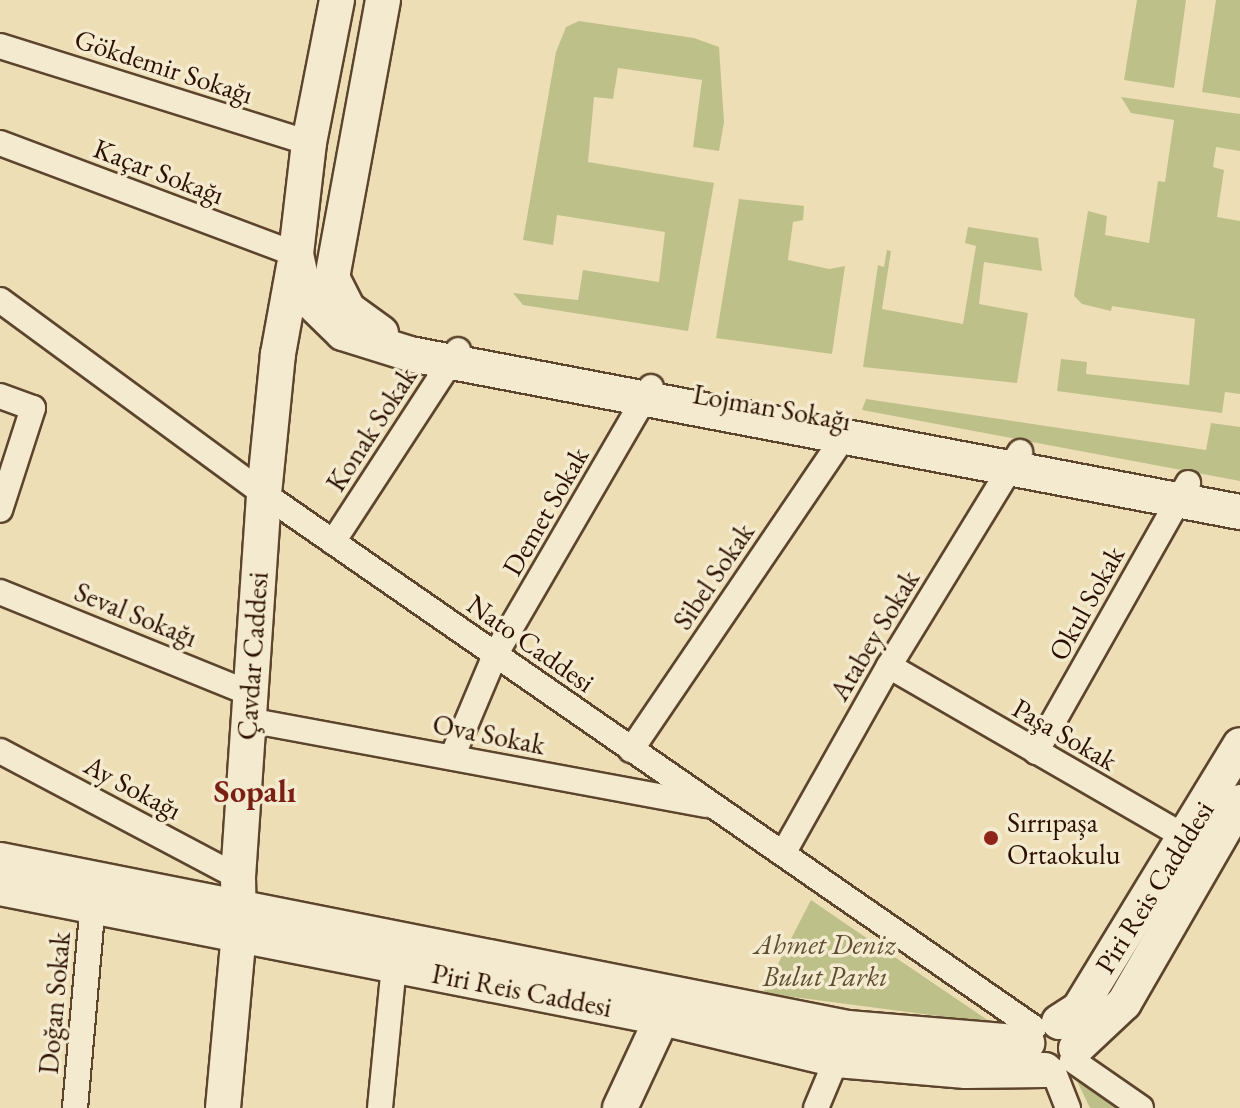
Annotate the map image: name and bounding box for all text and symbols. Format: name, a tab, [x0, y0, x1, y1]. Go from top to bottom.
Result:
street label: Gökdemir Sokağı	[71, 21, 257, 111]
street label: Kaçar Sokağı	[89, 131, 229, 211]
street label: Konak Sokak	[318, 361, 424, 497]
street label: Lojman Sokağı	[690, 377, 854, 437]
street label: Demet Sokak	[495, 441, 595, 581]
street label: Sibel Sokak	[665, 516, 761, 636]
street label: Okul Sokak	[1041, 540, 1131, 666]
street label: Atabey Sokak	[822, 564, 926, 706]
street label: Çavdar Caddesi	[229, 571, 275, 741]
street label: Seval Sokağı	[70, 574, 202, 654]
street label: Nato Caddesi	[461, 587, 601, 699]
street label: Paşa Sokak	[1007, 691, 1123, 777]
street label: Ova Sokak	[430, 707, 548, 761]
street label: Ay Sokağı	[79, 747, 187, 827]
district label: Sopalı	[214, 772, 296, 810]
street label: Piri Reis Cadddesi	[1088, 795, 1220, 979]
place label: Sırrıpaşa Ortaokulu	[1007, 805, 1120, 871]
marker: Sırrıpaşa Ortaokulu	[982, 829, 1000, 847]
park label: Ahmet Deniz Bulut Parkı	[754, 927, 896, 993]
street label: Doğan Sokak	[31, 931, 77, 1075]
street label: Piri Reis Caddesi	[429, 956, 615, 1024]

